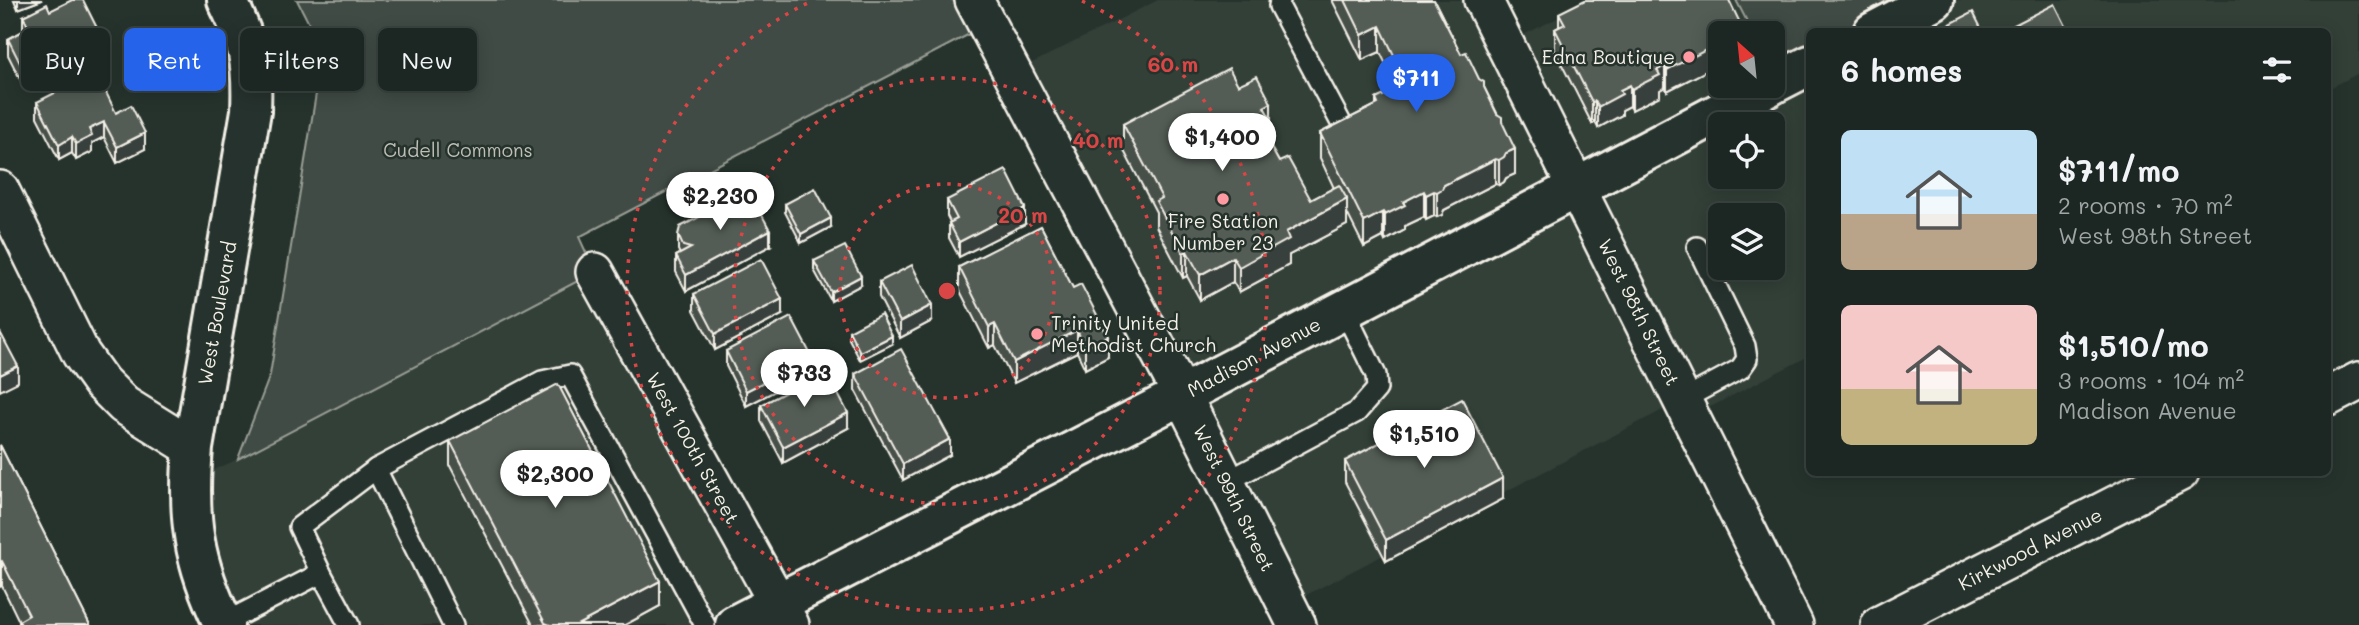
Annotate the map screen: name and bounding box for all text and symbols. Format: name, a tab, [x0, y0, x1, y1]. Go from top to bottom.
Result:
north arrow	[1708, 21, 1785, 98]
map controls	[1708, 21, 1785, 280]
chip: Buy	[21, 28, 110, 91]
chip: Rent	[124, 28, 226, 91]
chip: Filters	[240, 28, 364, 91]
chip: New	[378, 28, 477, 91]
place label: Edna Boutique	[1542, 44, 1675, 69]
marker: Edna Boutique	[1681, 49, 1697, 65]
text: 60 m	[1148, 50, 1198, 77]
text: 6 homes	[1841, 50, 1962, 90]
icon: filters	[2258, 51, 2296, 89]
pin: $711	[1375, 54, 1457, 114]
text: $711	[1392, 62, 1440, 92]
button: locate	[1708, 112, 1785, 189]
pin: $1,400	[1165, 114, 1279, 173]
text: $1,400	[1184, 121, 1260, 151]
text: 40 m	[1072, 126, 1124, 153]
park label: Cudell Commons	[383, 137, 533, 162]
text: $711/mo	[2058, 150, 2179, 190]
icon: home	[1897, 158, 1981, 242]
pin: $2,230	[663, 173, 777, 232]
text: $2,230	[682, 180, 758, 210]
text: 2 rooms · 70 m²	[2058, 190, 2233, 220]
marker: Fire Station Number 23	[1215, 191, 1231, 207]
text: 20 m	[998, 201, 1048, 228]
button: layers	[1708, 203, 1785, 280]
place label: Fire Station Number 23	[1168, 208, 1278, 255]
text: West 98th Street	[2058, 220, 2252, 250]
street label: West 98th Street	[1593, 234, 1686, 389]
street label: West Boulevard	[192, 239, 241, 387]
centre of rings	[935, 279, 959, 303]
place label: Trinity United Methodist Church	[1051, 310, 1216, 357]
street label: Madison Avenue	[1183, 311, 1325, 402]
text: $1,510/mo	[2058, 325, 2209, 365]
marker: Trinity United Methodist Church	[1029, 326, 1045, 342]
icon: home	[1897, 333, 1981, 417]
pin: $733	[763, 350, 845, 409]
text: $733	[777, 357, 831, 387]
text: 3 rooms · 104 m²	[2058, 365, 2244, 395]
street label: West 100th Street	[641, 367, 746, 528]
text: Madison Avenue	[2058, 395, 2237, 425]
pin: $1,510	[1367, 410, 1481, 470]
text: $1,510	[1389, 418, 1459, 448]
street label: West 99th Street	[1188, 420, 1281, 575]
pin: $2,300	[498, 450, 612, 510]
text: $2,300	[516, 458, 594, 488]
street label: Kirkwood Avenue	[1954, 502, 2106, 596]

